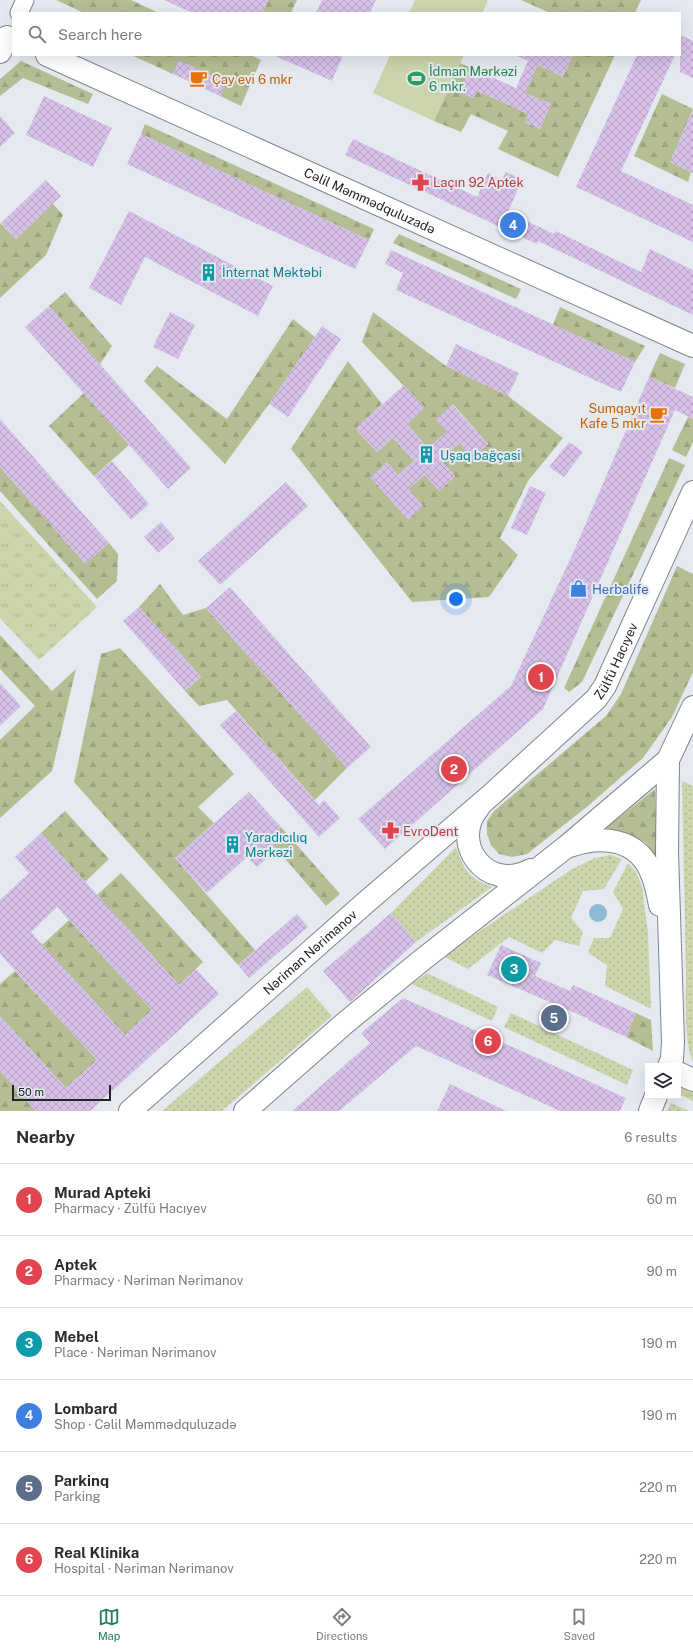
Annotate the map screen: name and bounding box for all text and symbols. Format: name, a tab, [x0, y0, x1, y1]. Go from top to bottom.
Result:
search box	[12, 12, 681, 56]
icon: search	[26, 23, 48, 45]
text: Search here	[58, 26, 142, 43]
place label: İdman Mәrkәzi 6 mkr.	[429, 64, 517, 94]
sports icon: İdman Mәrkәzi 6 mkr.	[406, 68, 426, 88]
cafe icon: Çay evi 6 mkr	[189, 69, 209, 89]
place label: Çay evi 6 mkr	[212, 72, 293, 87]
street label: Cəlil Məmmədquluzadə	[302, 165, 438, 237]
pharmacy icon: Laçın 92 Aptek	[410, 172, 430, 192]
place label: Laçın 92 Aptek	[433, 175, 524, 190]
pin: 4	[500, 210, 526, 240]
building icon: İnternat Məktəbi	[199, 262, 219, 282]
place label: İnternat Məktəbi	[222, 265, 322, 280]
place label: Sumqayıt Kafe 5 mkr	[580, 401, 646, 431]
cafe icon: Sumqayıt Kafe 5 mkr	[649, 405, 669, 425]
building icon: Uşaq bağçasi	[417, 445, 437, 465]
place label: Uşaq bağçasi	[440, 448, 520, 463]
shop icon: Herbalife	[569, 579, 589, 599]
place label: Herbalife	[592, 582, 649, 597]
your location	[446, 589, 466, 609]
street label: Zülfü Hacıyev	[591, 620, 641, 702]
pin: 1	[528, 662, 554, 692]
pin: 2	[441, 754, 467, 784]
pharmacy icon: EvroDent	[380, 821, 400, 841]
place label: EvroDent	[403, 824, 458, 839]
place label: Yaradıcılıq Mərkəzi	[245, 830, 307, 860]
building icon: Yaradıcılıq Mərkəzi	[222, 834, 242, 854]
street label: Nəriman Nərimanov	[260, 907, 360, 998]
pin: 3	[501, 954, 527, 984]
pin: 5	[541, 1003, 567, 1033]
pin: 6	[475, 1026, 501, 1056]
map controls	[645, 1063, 681, 1099]
button: layers	[645, 1063, 681, 1099]
scale bar	[12, 1083, 111, 1102]
text: 50 m	[18, 1086, 44, 1098]
text: Nearby	[16, 1127, 75, 1147]
text: 6 results	[624, 1130, 677, 1145]
text: Murad Apteki	[54, 1184, 151, 1201]
text: 1	[26, 1192, 32, 1207]
text: 60 m	[647, 1192, 677, 1207]
text: Pharmacy · Zülfü Hacıyev	[54, 1201, 207, 1216]
text: Aptek	[54, 1256, 97, 1273]
text: 2	[25, 1264, 33, 1279]
text: 90 m	[647, 1264, 677, 1279]
text: Pharmacy · Nəriman Nərimanov	[54, 1273, 243, 1288]
text: Mebel	[54, 1328, 99, 1345]
text: 3	[25, 1336, 33, 1351]
text: 190 m	[641, 1336, 677, 1351]
text: Place · Nəriman Nərimanov	[54, 1345, 217, 1360]
text: Lombard	[54, 1400, 117, 1417]
text: 4	[25, 1408, 33, 1423]
text: 190 m	[641, 1408, 677, 1423]
text: Shop · Cəlil Məmmədquluzadə	[54, 1417, 237, 1432]
text: Parkinq	[54, 1472, 109, 1489]
text: 5	[25, 1480, 33, 1495]
text: 220 m	[639, 1480, 677, 1495]
text: Parking	[54, 1489, 101, 1504]
text: Real Klinika	[54, 1544, 139, 1561]
text: 6	[25, 1552, 33, 1567]
text: 220 m	[639, 1552, 677, 1567]
text: Hospital · Nəriman Nərimanov	[54, 1561, 234, 1576]
tab: Map	[98, 1606, 120, 1642]
tab: Directions	[316, 1606, 368, 1642]
tab: Saved	[564, 1606, 595, 1642]

